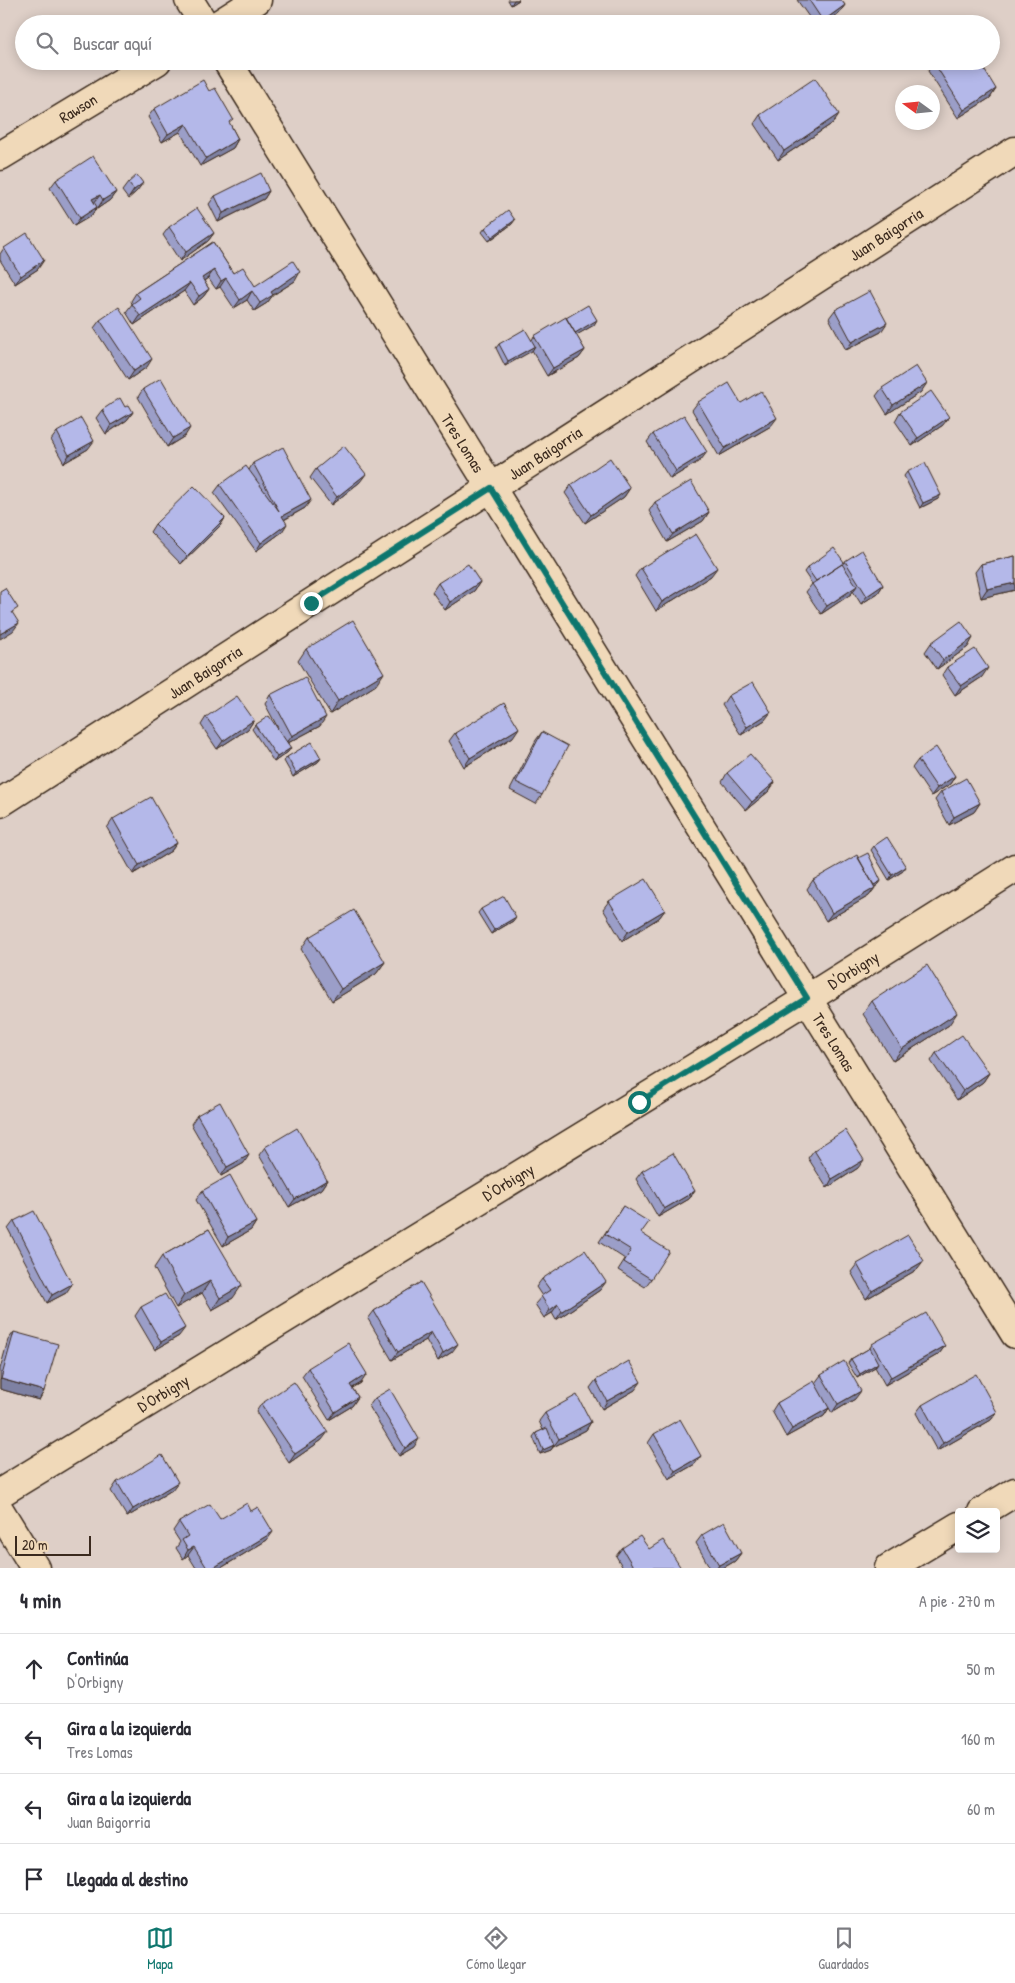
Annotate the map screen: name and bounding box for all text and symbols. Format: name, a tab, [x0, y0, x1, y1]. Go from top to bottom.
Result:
search box	[15, 15, 1000, 70]
icon: search	[33, 29, 61, 57]
text: Buscar aquí	[73, 30, 152, 56]
north arrow	[895, 85, 940, 130]
street label: Rawson	[55, 88, 101, 128]
street label: Juan Baigorria	[845, 202, 927, 266]
street label: Tres Lomas	[436, 409, 490, 477]
street label: Juan Baigorria	[504, 421, 586, 485]
route end	[300, 592, 323, 615]
street label: Juan Baigorria	[164, 640, 246, 704]
street label: D'Orbigny	[823, 946, 883, 994]
street label: Tres Lomas	[807, 1008, 861, 1076]
route start	[628, 1091, 651, 1114]
street label: D'Orbigny	[478, 1158, 538, 1206]
street label: D'Orbigny	[133, 1369, 193, 1417]
map controls	[955, 1508, 1000, 1553]
button: layers	[955, 1508, 1000, 1553]
scale bar	[15, 1533, 91, 1556]
text: 20 m	[22, 1535, 48, 1554]
text: 4 min	[20, 1586, 61, 1615]
text: A pie · 270 m	[919, 1590, 995, 1612]
text: Continúa	[67, 1645, 128, 1671]
icon: ahead	[20, 1655, 48, 1683]
text: 50 m	[967, 1658, 995, 1680]
text: D'Orbigny	[67, 1671, 124, 1693]
text: Gira a la izquierda	[67, 1715, 191, 1741]
icon: left	[20, 1725, 48, 1753]
text: 160 m	[961, 1728, 995, 1750]
text: Tres Lomas	[67, 1741, 133, 1763]
text: Gira a la izquierda	[67, 1785, 191, 1811]
icon: left	[20, 1795, 48, 1823]
text: 60 m	[967, 1798, 995, 1820]
text: Juan Baigorria	[67, 1811, 150, 1833]
icon: arrive	[20, 1865, 48, 1893]
text: Llegada al destino	[67, 1866, 188, 1892]
tab: Mapa	[146, 1924, 174, 1973]
tab: Cómo llegar	[466, 1924, 526, 1973]
tab: Guardados	[818, 1924, 869, 1973]

